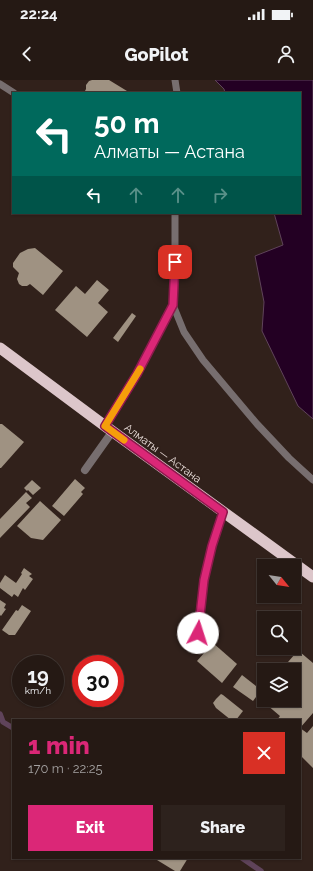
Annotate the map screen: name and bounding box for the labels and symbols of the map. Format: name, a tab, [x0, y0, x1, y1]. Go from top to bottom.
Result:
pin	[158, 245, 192, 279]
street label: Алматы — Астана	[122, 421, 204, 486]
north arrow	[257, 559, 301, 603]
position arrow	[177, 612, 219, 654]
speed limit sign: 30	[72, 655, 124, 707]

